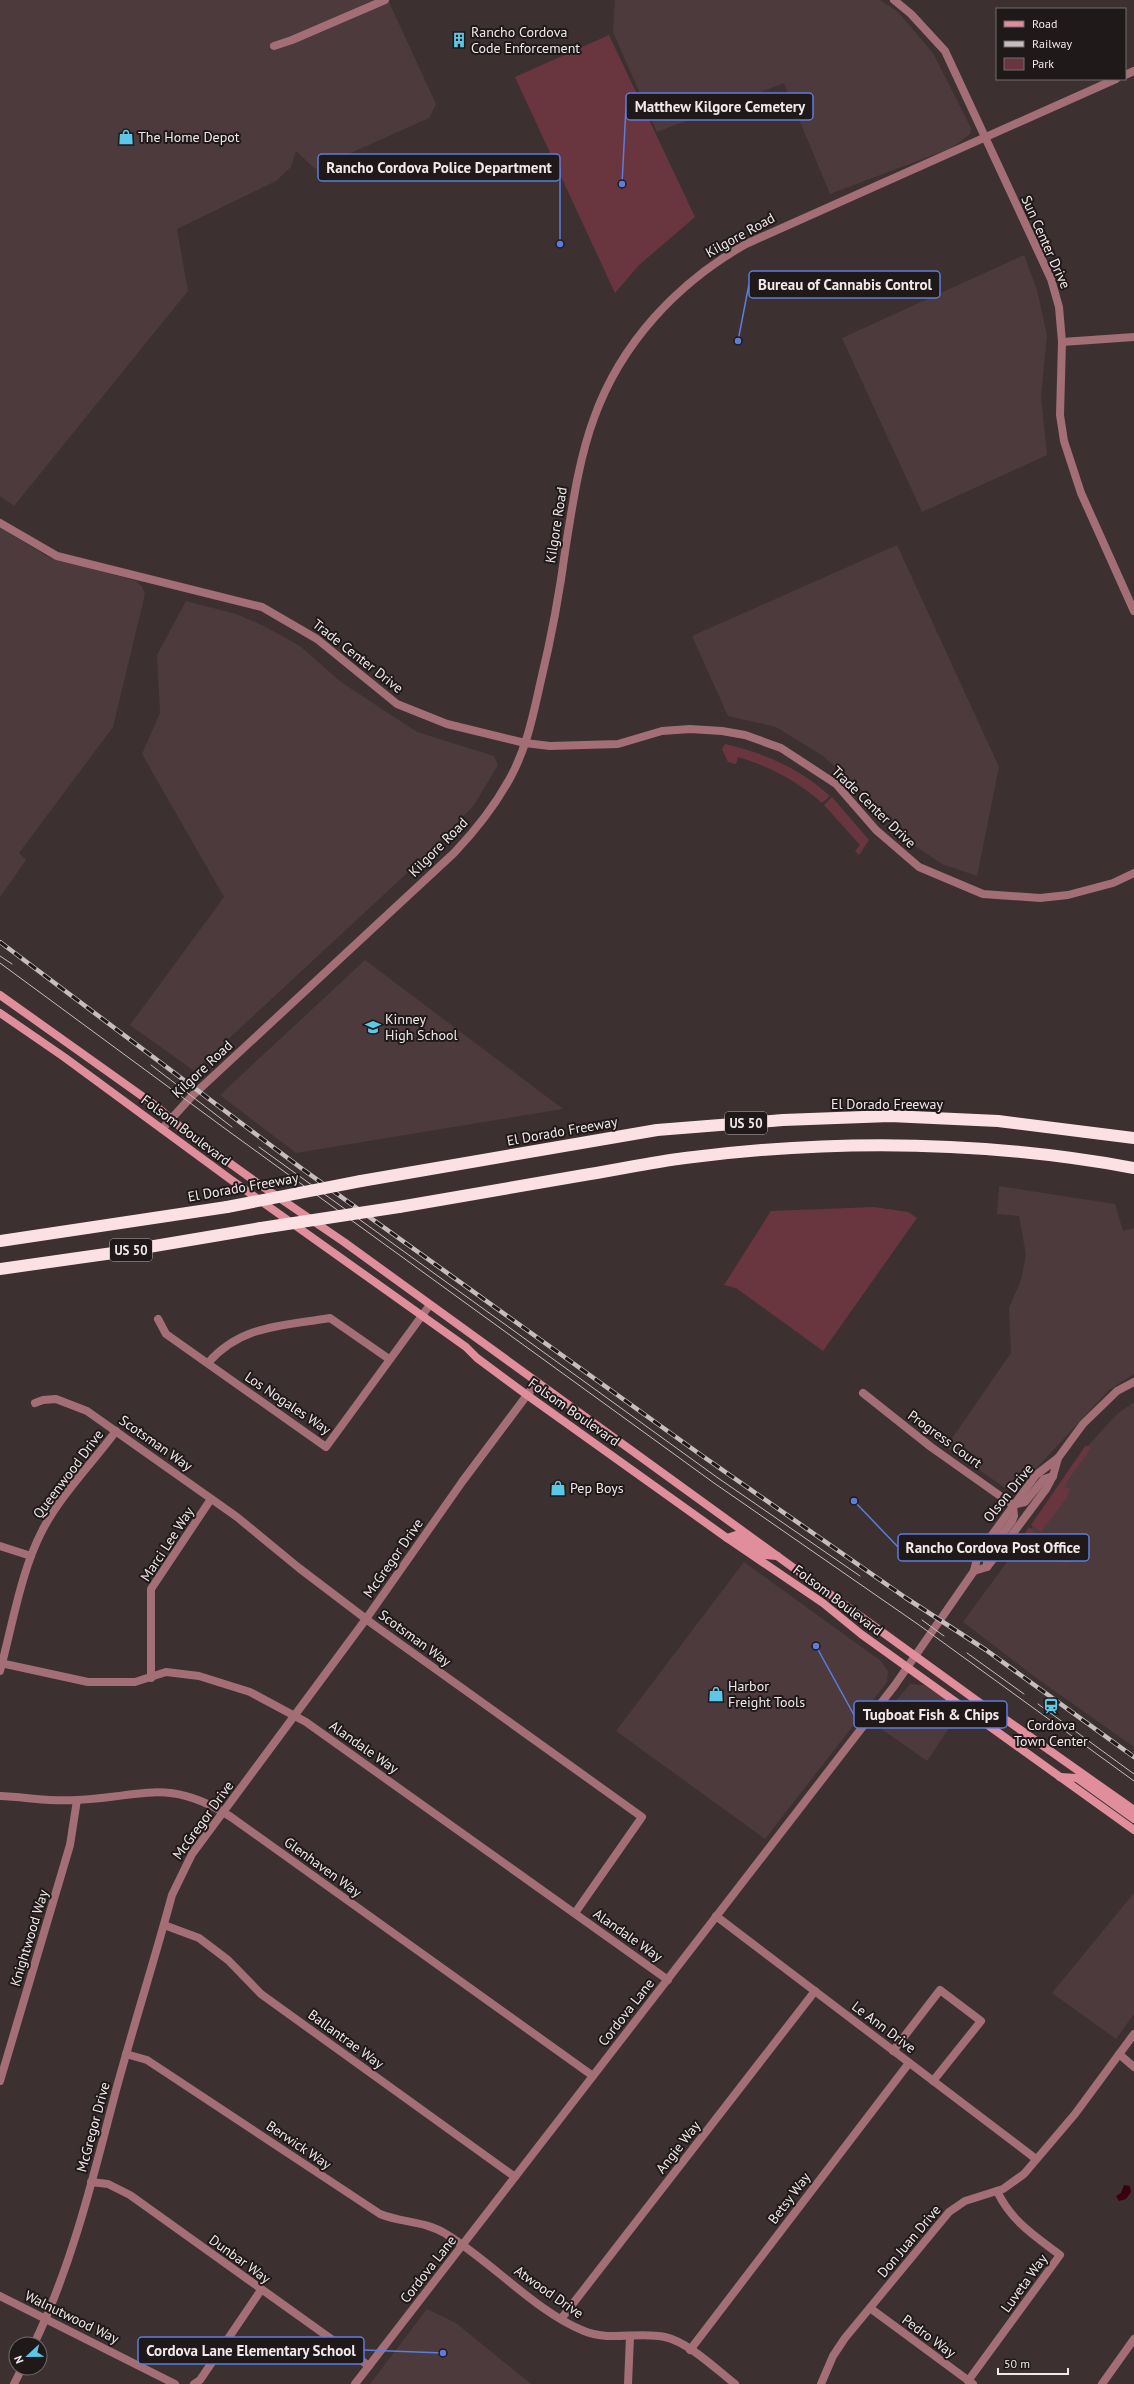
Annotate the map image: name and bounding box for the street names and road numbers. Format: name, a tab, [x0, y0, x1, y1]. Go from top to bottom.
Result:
street label: Sun Center Drive	[1017, 193, 1075, 291]
street label: Kilgore Road	[702, 209, 778, 261]
street label: Kilgore Road	[541, 486, 571, 564]
street label: Trade Center Drive	[309, 615, 407, 697]
street label: Trade Center Drive	[828, 762, 920, 852]
street label: Kilgore Road	[405, 814, 471, 880]
street label: Kilgore Road	[168, 1036, 236, 1102]
street label: Folsom Boulevard	[138, 1090, 234, 1170]
street label: El Dorado Freeway	[831, 1095, 944, 1113]
street label: El Dorado Freeway	[505, 1112, 619, 1150]
road number: US 50	[725, 1112, 767, 1134]
street label: El Dorado Freeway	[186, 1168, 300, 1206]
road number: US 50	[110, 1239, 152, 1261]
street label: Los Nogales Way	[242, 1368, 335, 1439]
street label: Folsom Boulevard	[525, 1374, 623, 1450]
street label: Progress Court	[905, 1406, 986, 1472]
street label: Scotsman Way	[116, 1411, 197, 1475]
street label: Queenwood Drive	[29, 1426, 107, 1522]
street label: Olson Drive	[979, 1460, 1037, 1526]
street label: Marci Lee Way	[136, 1503, 198, 1585]
street label: McGregor Drive	[359, 1515, 427, 1601]
street label: Folsom Boulevard	[790, 1560, 886, 1640]
street label: Scotsman Way	[375, 1606, 455, 1671]
street label: Alandale Way	[326, 1717, 403, 1778]
street label: McGregor Drive	[169, 1777, 237, 1863]
street label: Glenhaven Way	[281, 1833, 366, 1901]
street label: Knightwood Way	[6, 1887, 52, 1989]
street label: Alandale Way	[590, 1905, 667, 1966]
street label: Cordova Lane	[594, 1975, 658, 2049]
street label: Le Ann Drive	[848, 1997, 920, 2057]
street label: Ballantrae Way	[305, 2005, 388, 2073]
street label: McGregor Drive	[72, 2080, 114, 2174]
street label: Berwick Way	[263, 2117, 335, 2174]
street label: Angie Way	[652, 2117, 705, 2177]
street label: Betsy Way	[764, 2168, 815, 2227]
street label: Don Juan Drive	[873, 2201, 945, 2281]
street label: Dunbar Way	[206, 2231, 275, 2288]
street label: Cordova Lane	[396, 2232, 460, 2306]
street label: Luveta Way	[997, 2250, 1052, 2316]
street label: Atwood Drive	[511, 2262, 587, 2322]
street label: Walnutwood Way	[22, 2286, 122, 2348]
street label: Pedro Way	[899, 2310, 960, 2362]

